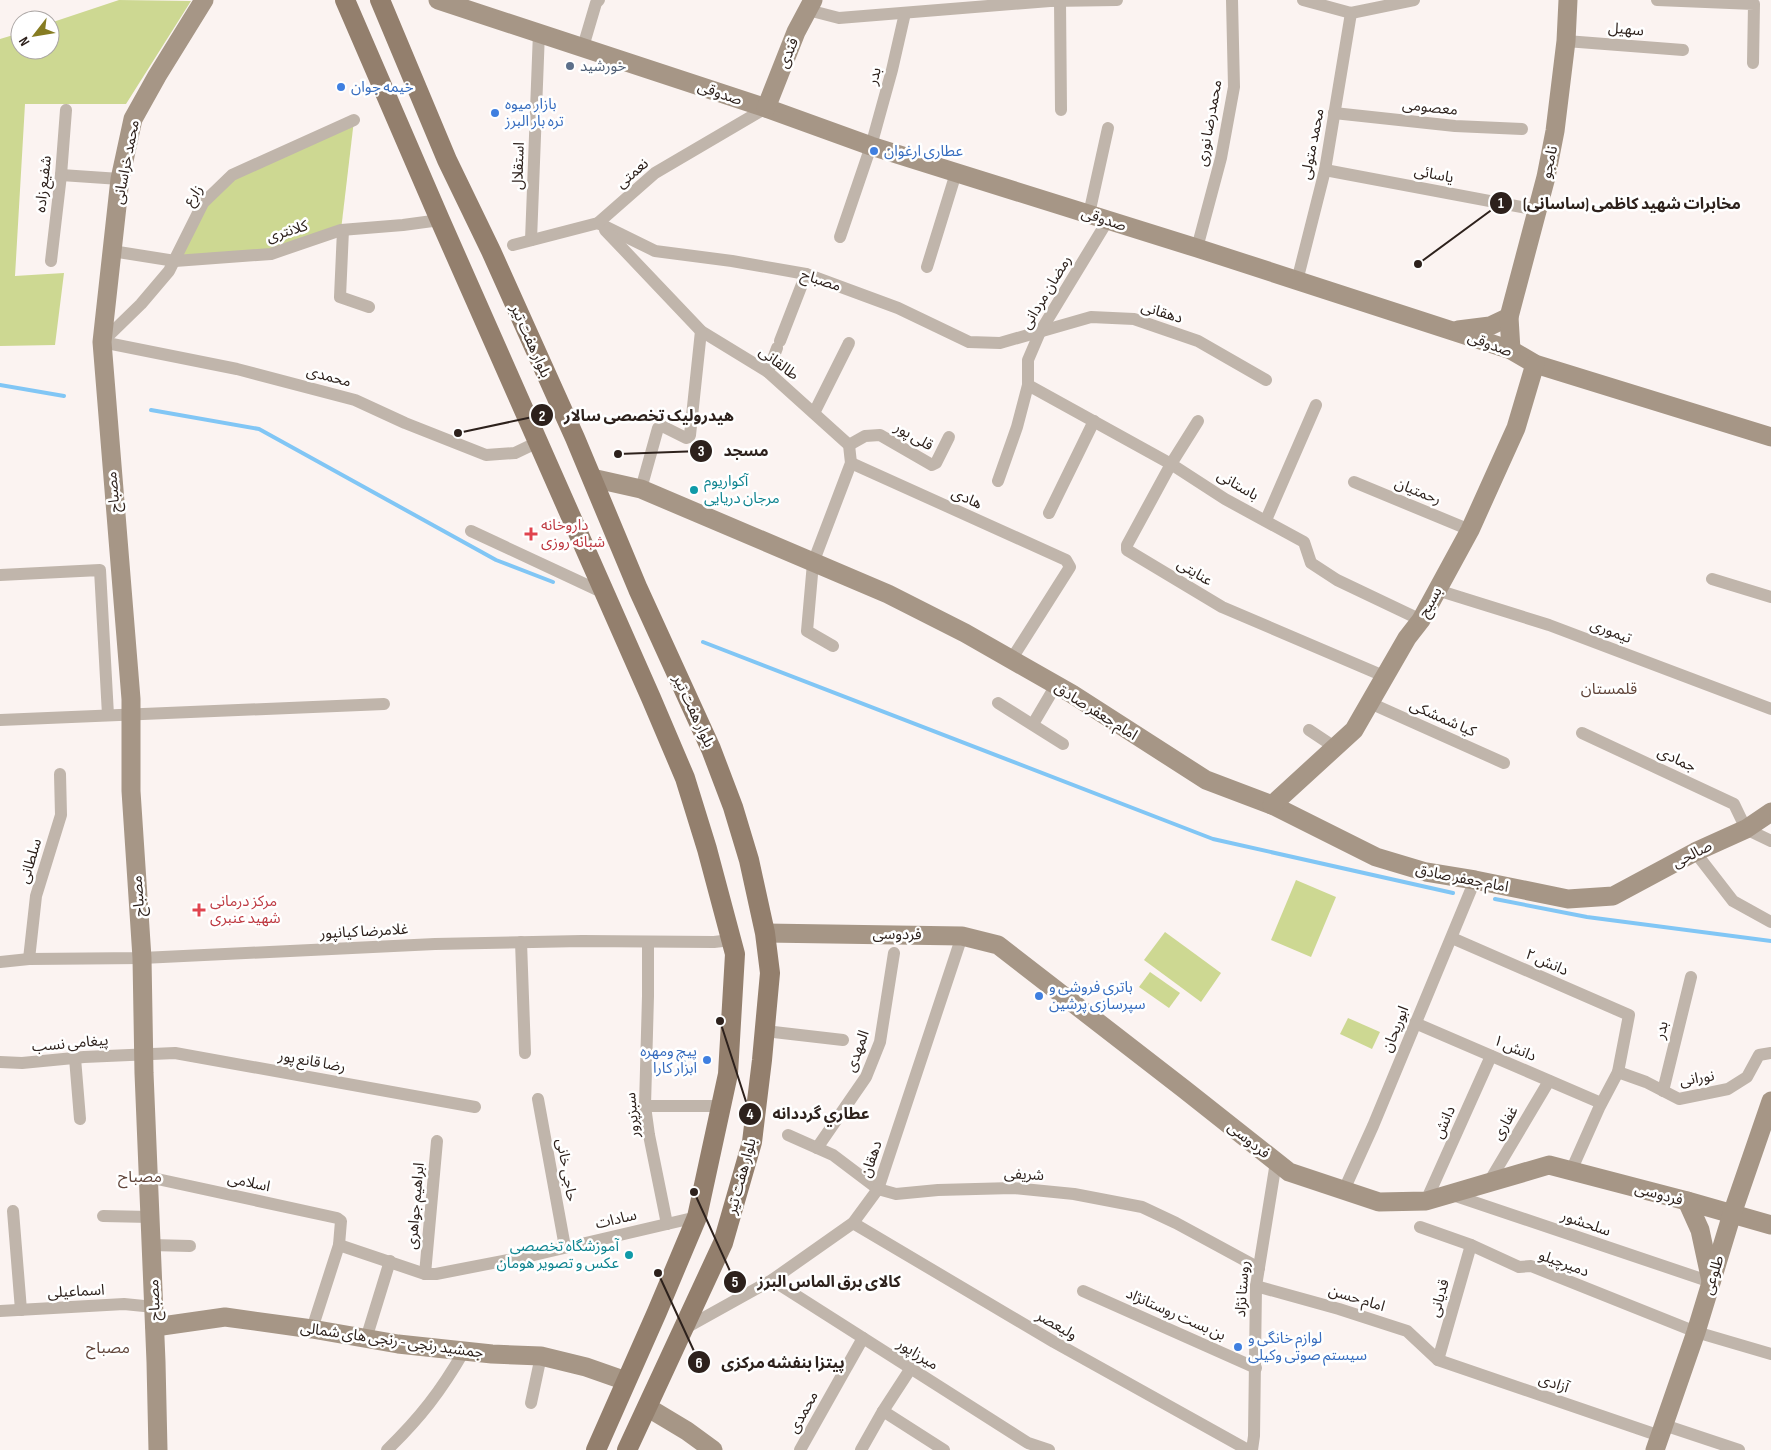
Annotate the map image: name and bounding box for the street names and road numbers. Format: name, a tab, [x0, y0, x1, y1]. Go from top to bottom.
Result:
street label: سهیل	[1607, 18, 1645, 41]
street label: قندی	[774, 35, 803, 71]
street label: بدر	[863, 65, 886, 88]
street label: صدوقی	[695, 77, 745, 110]
street label: محمدرضا نوری	[1193, 78, 1226, 168]
street label: معصومی	[1401, 95, 1459, 120]
street label: محمد متولی	[1296, 107, 1329, 181]
street label: محمد خراسانی	[109, 118, 144, 206]
street label: استقلال	[508, 142, 529, 190]
street label: نامجو	[1537, 144, 1562, 180]
street label: شفیع زاده	[31, 154, 58, 214]
street label: نعمتی	[612, 154, 653, 193]
street label: یاسائی	[1412, 161, 1455, 188]
street label: زارع	[179, 181, 209, 211]
street label: صدوقی	[1079, 203, 1129, 236]
street label: کلانتری	[264, 216, 311, 247]
street label: رمضان مردانی	[1017, 252, 1076, 333]
street label: مصباح	[798, 265, 843, 298]
street label: دهقانی	[1139, 297, 1185, 328]
street label: بلوار هفت تیر	[506, 301, 555, 381]
street label: صدوقی	[1465, 328, 1515, 361]
street label: طالقانی	[755, 342, 803, 385]
street label: محمدی	[304, 361, 353, 392]
street label: قلی پور	[890, 417, 937, 455]
street label: باستانی	[1213, 466, 1262, 505]
street label: مصباح	[102, 470, 127, 513]
street label: رحمتیان	[1392, 474, 1444, 509]
street label: هادی	[949, 483, 985, 514]
street label: عنایتی	[1173, 554, 1216, 591]
street label: بسیح	[1414, 584, 1448, 622]
street label: تیموری	[1587, 615, 1634, 648]
street label: بلوار هفت تیر	[668, 671, 719, 751]
street label: امام جعفر صادق	[1050, 678, 1141, 745]
street label: کیا شمشکی	[1407, 695, 1480, 742]
street label: جمادی	[1654, 742, 1699, 777]
street label: سلطانی	[15, 836, 46, 886]
street label: صالحی	[1669, 836, 1715, 873]
street label: امام جعفر صادق	[1414, 860, 1510, 898]
street label: مصباح	[128, 875, 151, 917]
street label: غلامرضا کیانپور	[318, 920, 409, 943]
street label: فردوسی	[872, 925, 922, 944]
street label: دانش ۲	[1522, 945, 1571, 980]
street label: ابوریحان	[1378, 1003, 1413, 1055]
street label: بدر	[1650, 1019, 1673, 1042]
street label: المهدی	[841, 1028, 874, 1075]
street label: پیغامی نسب	[31, 1031, 109, 1056]
street label: دانش ۱	[1490, 1031, 1539, 1066]
street label: رضا قانع پور	[276, 1046, 347, 1079]
street label: نورانی	[1678, 1066, 1716, 1091]
street label: سبزپرور	[621, 1091, 644, 1139]
street label: غفاری	[1488, 1102, 1523, 1144]
street label: دانش	[1429, 1103, 1460, 1142]
street label: فردوسی	[1224, 1118, 1274, 1163]
street label: بلوار هفت تیر	[722, 1136, 761, 1217]
street label: حاجی خانی	[552, 1137, 581, 1203]
street label: دهقان	[856, 1138, 887, 1180]
street label: ابراهیم جواهری	[402, 1162, 430, 1250]
street label: شریفی	[1003, 1164, 1045, 1185]
street label: اسلامی	[226, 1169, 272, 1196]
street label: فردوسی	[1633, 1179, 1685, 1210]
street label: سادات	[594, 1205, 639, 1233]
street label: سلحشور	[1558, 1206, 1613, 1241]
street label: دمیرچیلو	[1536, 1246, 1592, 1281]
street label: طلوعی	[1698, 1253, 1728, 1297]
street label: روستا نژاد	[1231, 1260, 1254, 1318]
street label: قدیانی	[1425, 1277, 1454, 1319]
street label: مصباح	[144, 1279, 167, 1321]
street label: اسماعیلی	[47, 1281, 105, 1302]
street label: امام حسن	[1326, 1281, 1387, 1317]
street label: بن بست روستانژاد	[1123, 1284, 1229, 1345]
street label: ولیعصر	[1032, 1306, 1081, 1345]
street label: جمشید رنجی - رنجی های شمالی	[299, 1318, 485, 1363]
street label: میرزاپور	[893, 1334, 942, 1375]
street label: آزادی	[1536, 1369, 1572, 1398]
street label: محمدی	[784, 1388, 823, 1437]

